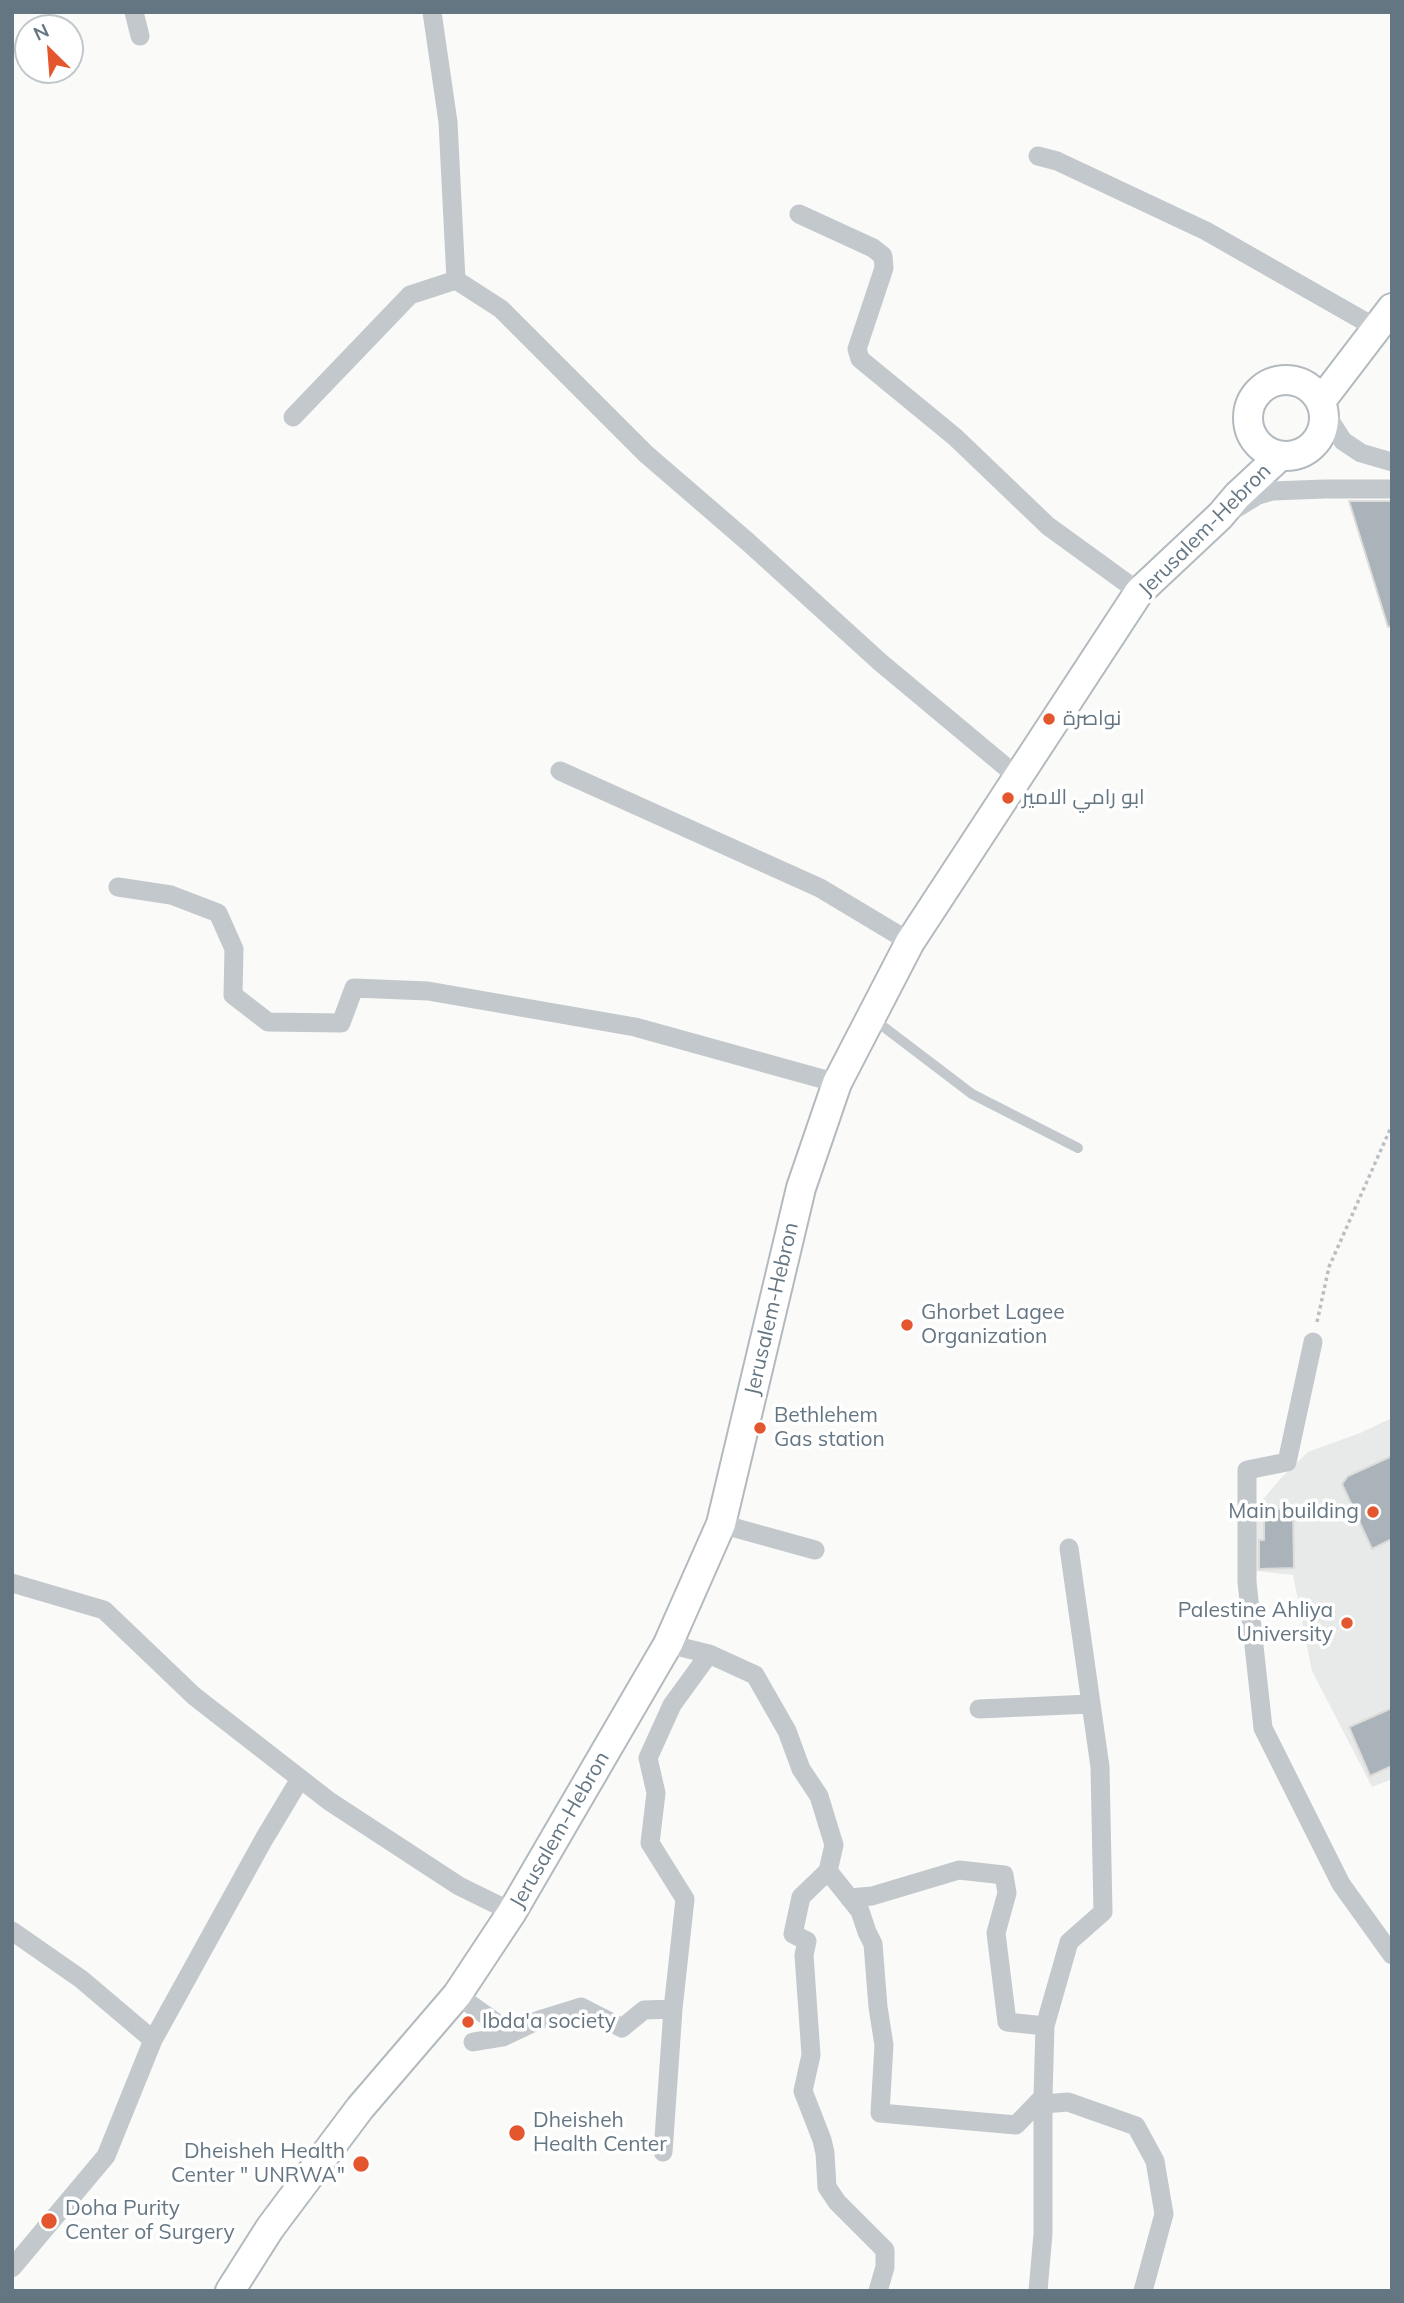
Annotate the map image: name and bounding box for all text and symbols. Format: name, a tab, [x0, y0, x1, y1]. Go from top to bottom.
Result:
north arrow	[14, 14, 84, 84]
text: N	[29, 18, 53, 46]
street label: Jerusalem-Hebron	[1134, 459, 1276, 601]
place label: نواصرة	[1063, 706, 1121, 732]
marker: نواصرة	[1041, 711, 1057, 727]
place label: ابو رامي الامير	[1022, 785, 1145, 811]
marker: ابو رامي الامير	[1000, 790, 1016, 806]
street label: Jerusalem-Hebron	[740, 1220, 804, 1398]
place label: Ghorbet Lagee Organization	[921, 1300, 1065, 1350]
marker: Ghorbet Lagee Organization	[899, 1317, 915, 1333]
place label: Bethlehem Gas station	[774, 1403, 885, 1453]
marker: Bethlehem Gas station	[752, 1420, 768, 1436]
place label: Main building	[1228, 1499, 1359, 1525]
marker: Main building	[1365, 1504, 1381, 1520]
place label: Palestine Ahliya University	[1178, 1598, 1333, 1648]
marker: Palestine Ahliya University	[1339, 1615, 1355, 1631]
street label: Jerusalem-Hebron	[505, 1747, 615, 1913]
place label: Ibda'a society	[482, 2009, 616, 2035]
marker: Ibda'a society	[460, 2014, 476, 2030]
place label: Dheisheh Health Center	[533, 2108, 667, 2158]
marker: Dheisheh Health Center	[507, 2123, 527, 2143]
place label: Dheisheh Health Center " UNRWA"	[171, 2139, 345, 2189]
marker: Dheisheh Health Center " UNRWA"	[351, 2154, 371, 2174]
place label: Doha Purity Center of Surgery	[65, 2196, 235, 2246]
marker: Doha Purity Center of Surgery	[39, 2211, 59, 2231]

